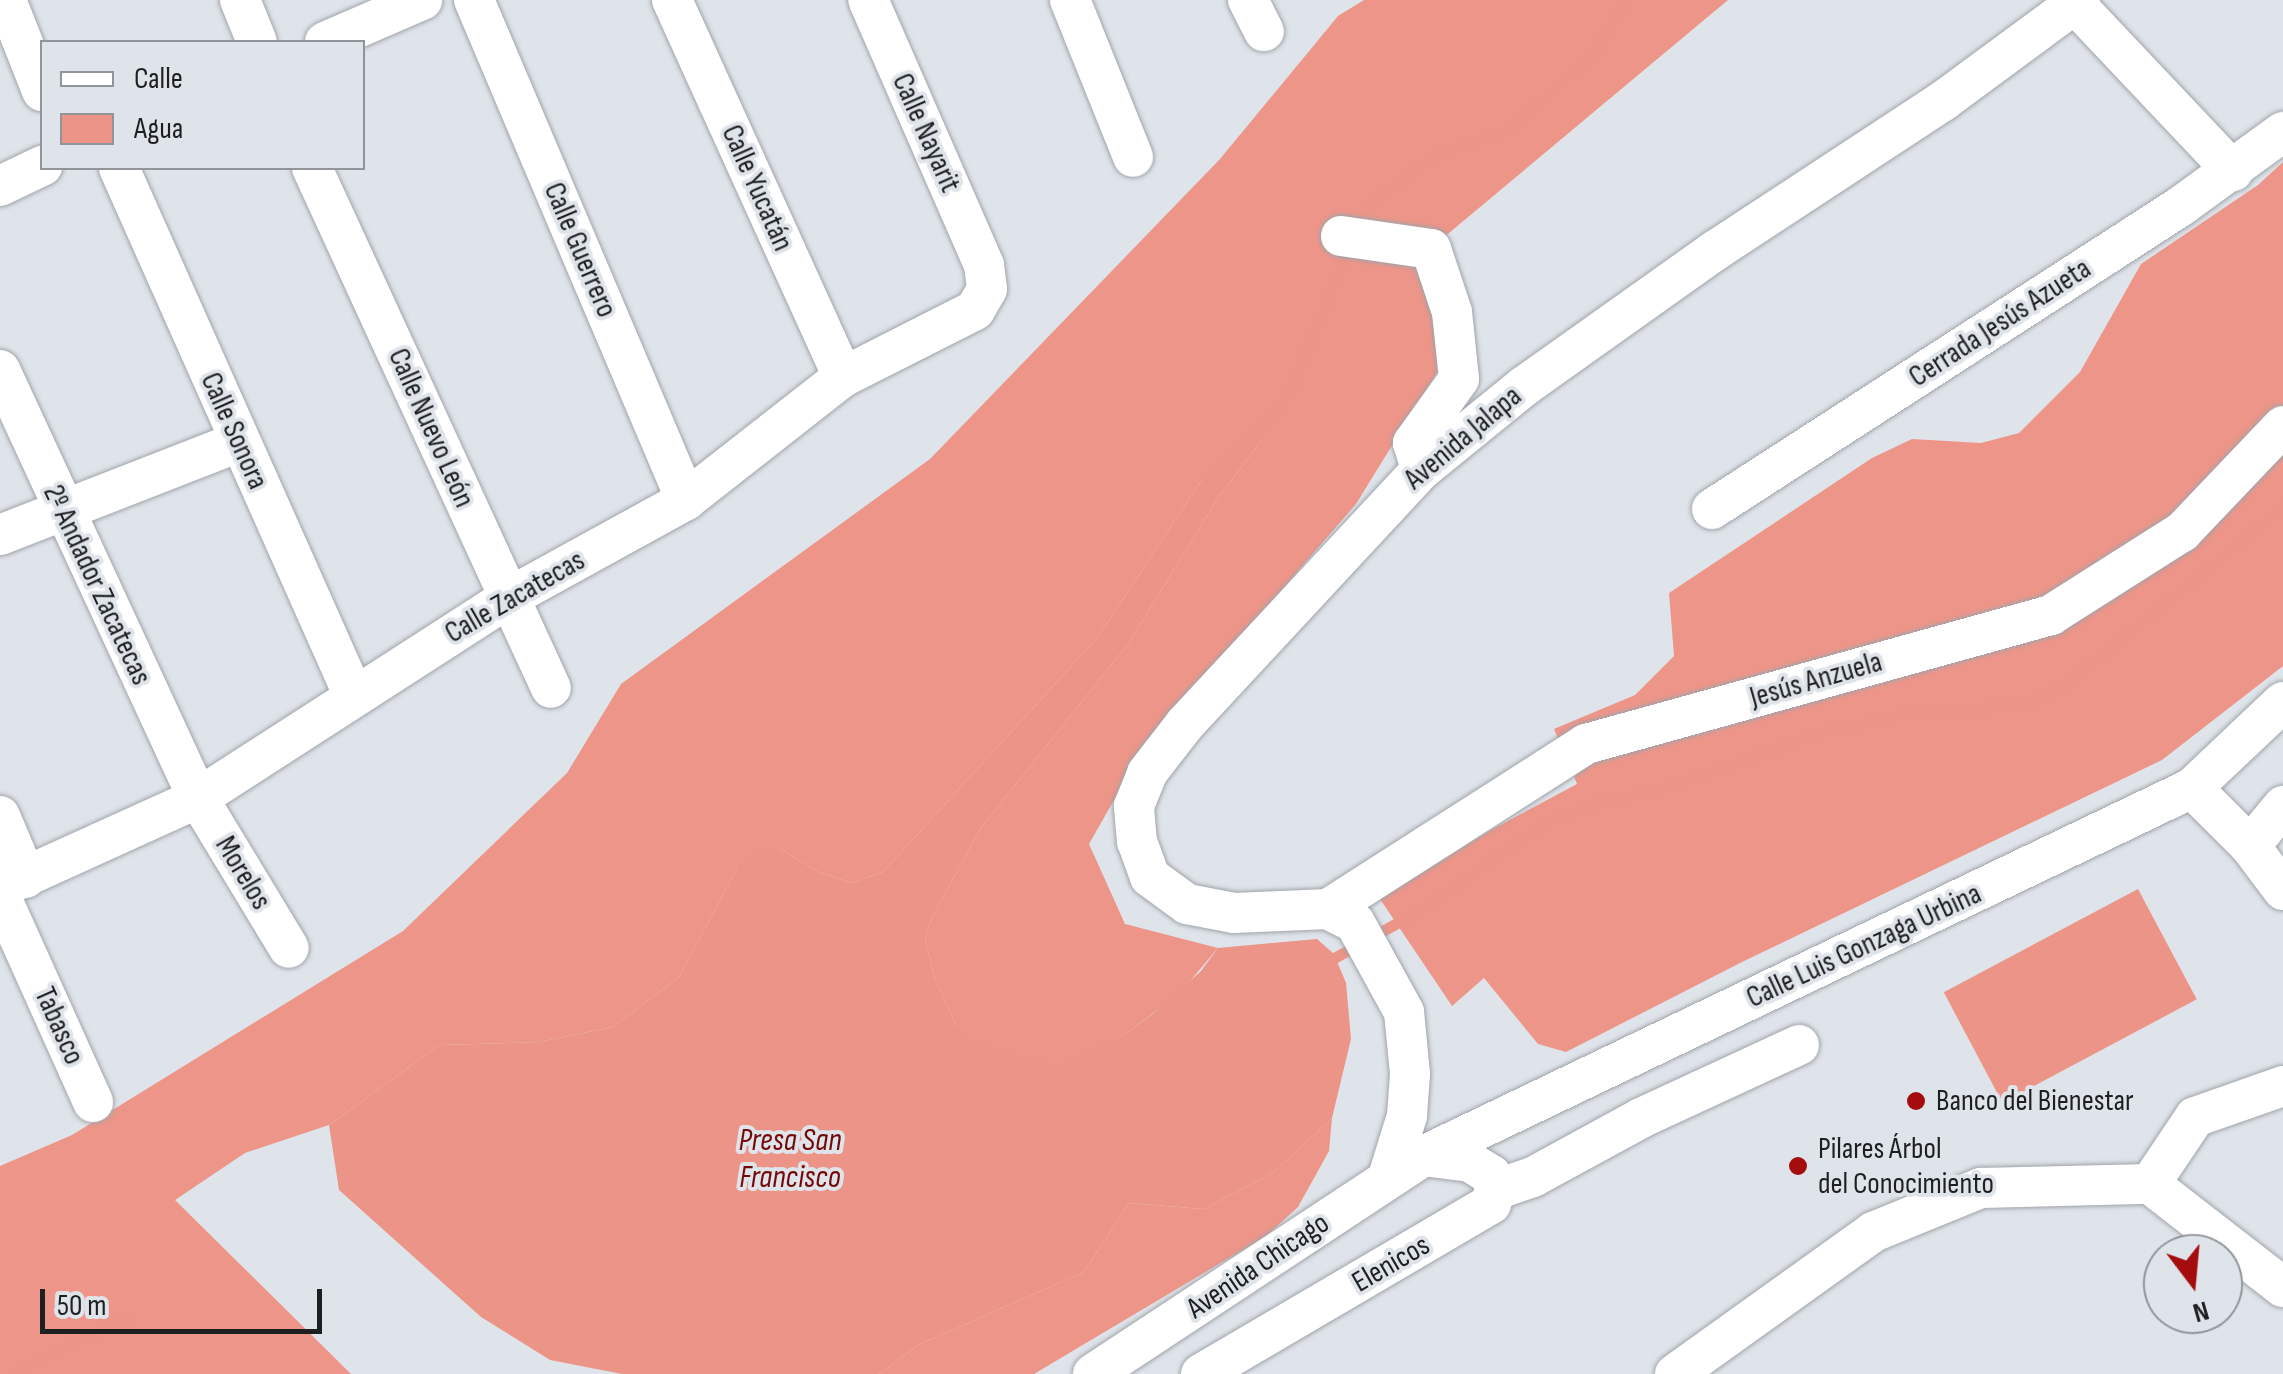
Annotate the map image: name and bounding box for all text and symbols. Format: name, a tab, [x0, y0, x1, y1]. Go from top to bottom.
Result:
legend	[40, 40, 365, 170]
text: Calle	[134, 61, 183, 97]
street label: Calle Nayarit	[884, 68, 968, 198]
text: Agua	[134, 111, 183, 147]
street label: Calle Yucatán	[713, 119, 801, 257]
street label: Calle Guerrero	[536, 177, 624, 323]
street label: Cerrada Jesús Azueta	[1902, 251, 2098, 395]
street label: Calle Nuevo León	[380, 343, 482, 513]
street label: Calle Sonora	[192, 367, 276, 495]
street label: Avenida Jalapa	[1397, 379, 1529, 497]
street label: 2º Andador Zacatecas	[35, 479, 159, 691]
street label: Calle Zacatecas	[439, 543, 591, 651]
street label: Jesús Anzuela	[1746, 644, 1886, 716]
street label: Morelos	[207, 830, 279, 916]
street label: Calle Luis Gonzaga Urbina	[1741, 876, 1987, 1016]
street label: Tabasco	[26, 982, 92, 1070]
place label: Banco del Bienestar	[1936, 1083, 2134, 1119]
marker: Banco del Bienestar	[1905, 1090, 1927, 1112]
water label: Presa San Francisco	[738, 1123, 842, 1198]
place label: Pilares Árbol del Conocimiento	[1818, 1131, 1994, 1202]
marker: Pilares Árbol del Conocimiento	[1787, 1155, 1809, 1177]
street label: Avenida Chicago	[1180, 1205, 1336, 1327]
street label: Elenicos	[1346, 1228, 1436, 1300]
north arrow	[2143, 1234, 2243, 1334]
scale bar	[45, 1269, 328, 1331]
text: 50 m	[57, 1288, 106, 1324]
text: N	[2189, 1293, 2213, 1329]

